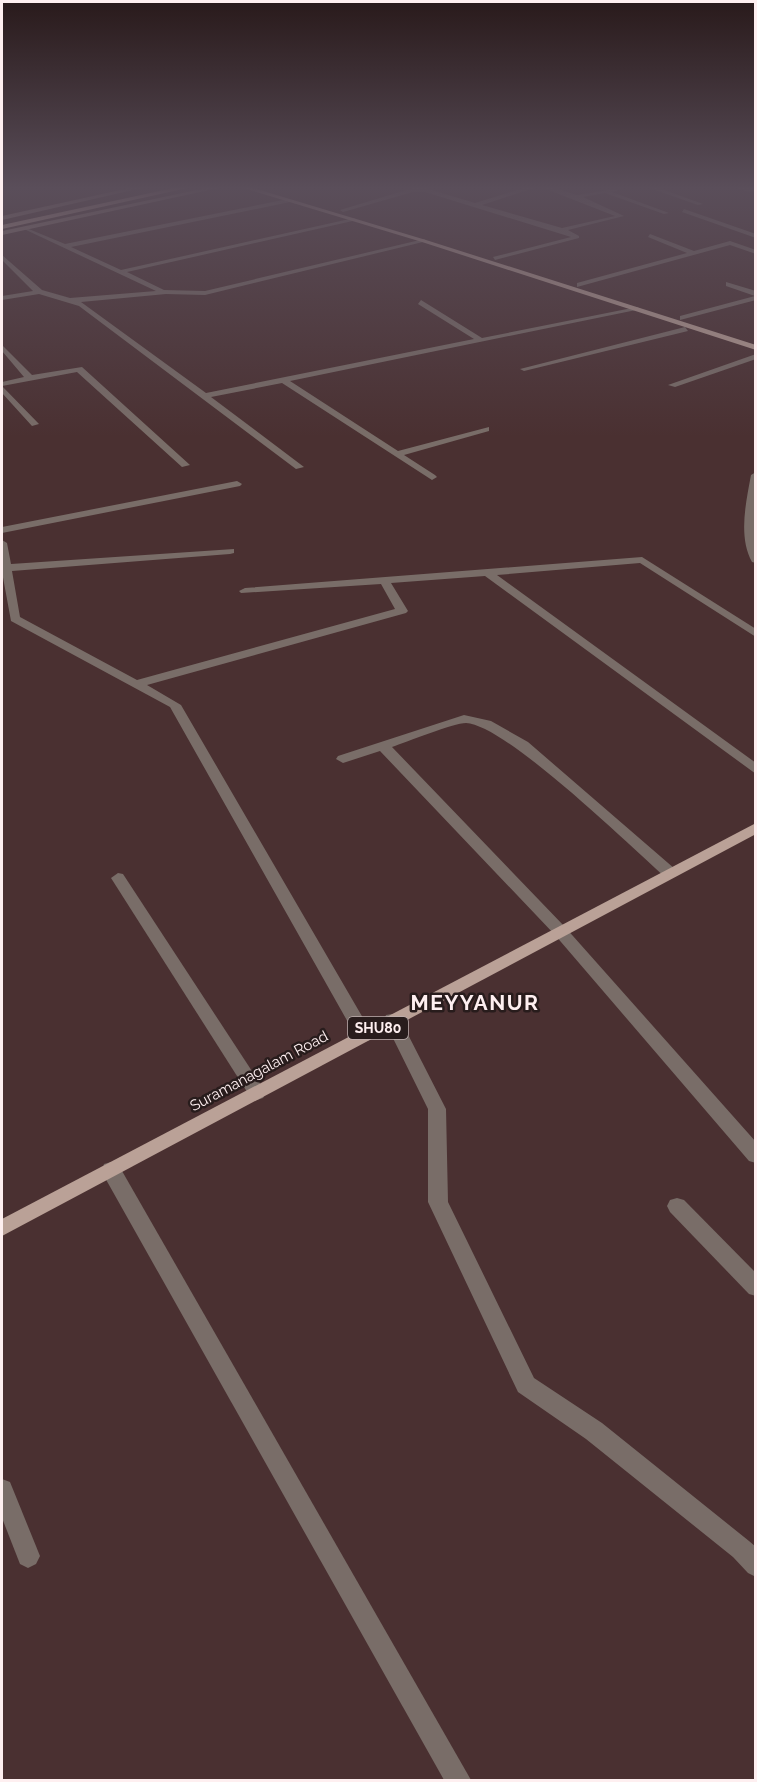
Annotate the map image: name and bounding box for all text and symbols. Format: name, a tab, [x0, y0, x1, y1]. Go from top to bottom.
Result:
district label: MEYYANUR	[411, 990, 539, 1015]
road number: SHU80	[348, 1017, 408, 1039]
street label: Suramanagalam Road	[187, 1027, 331, 1115]

